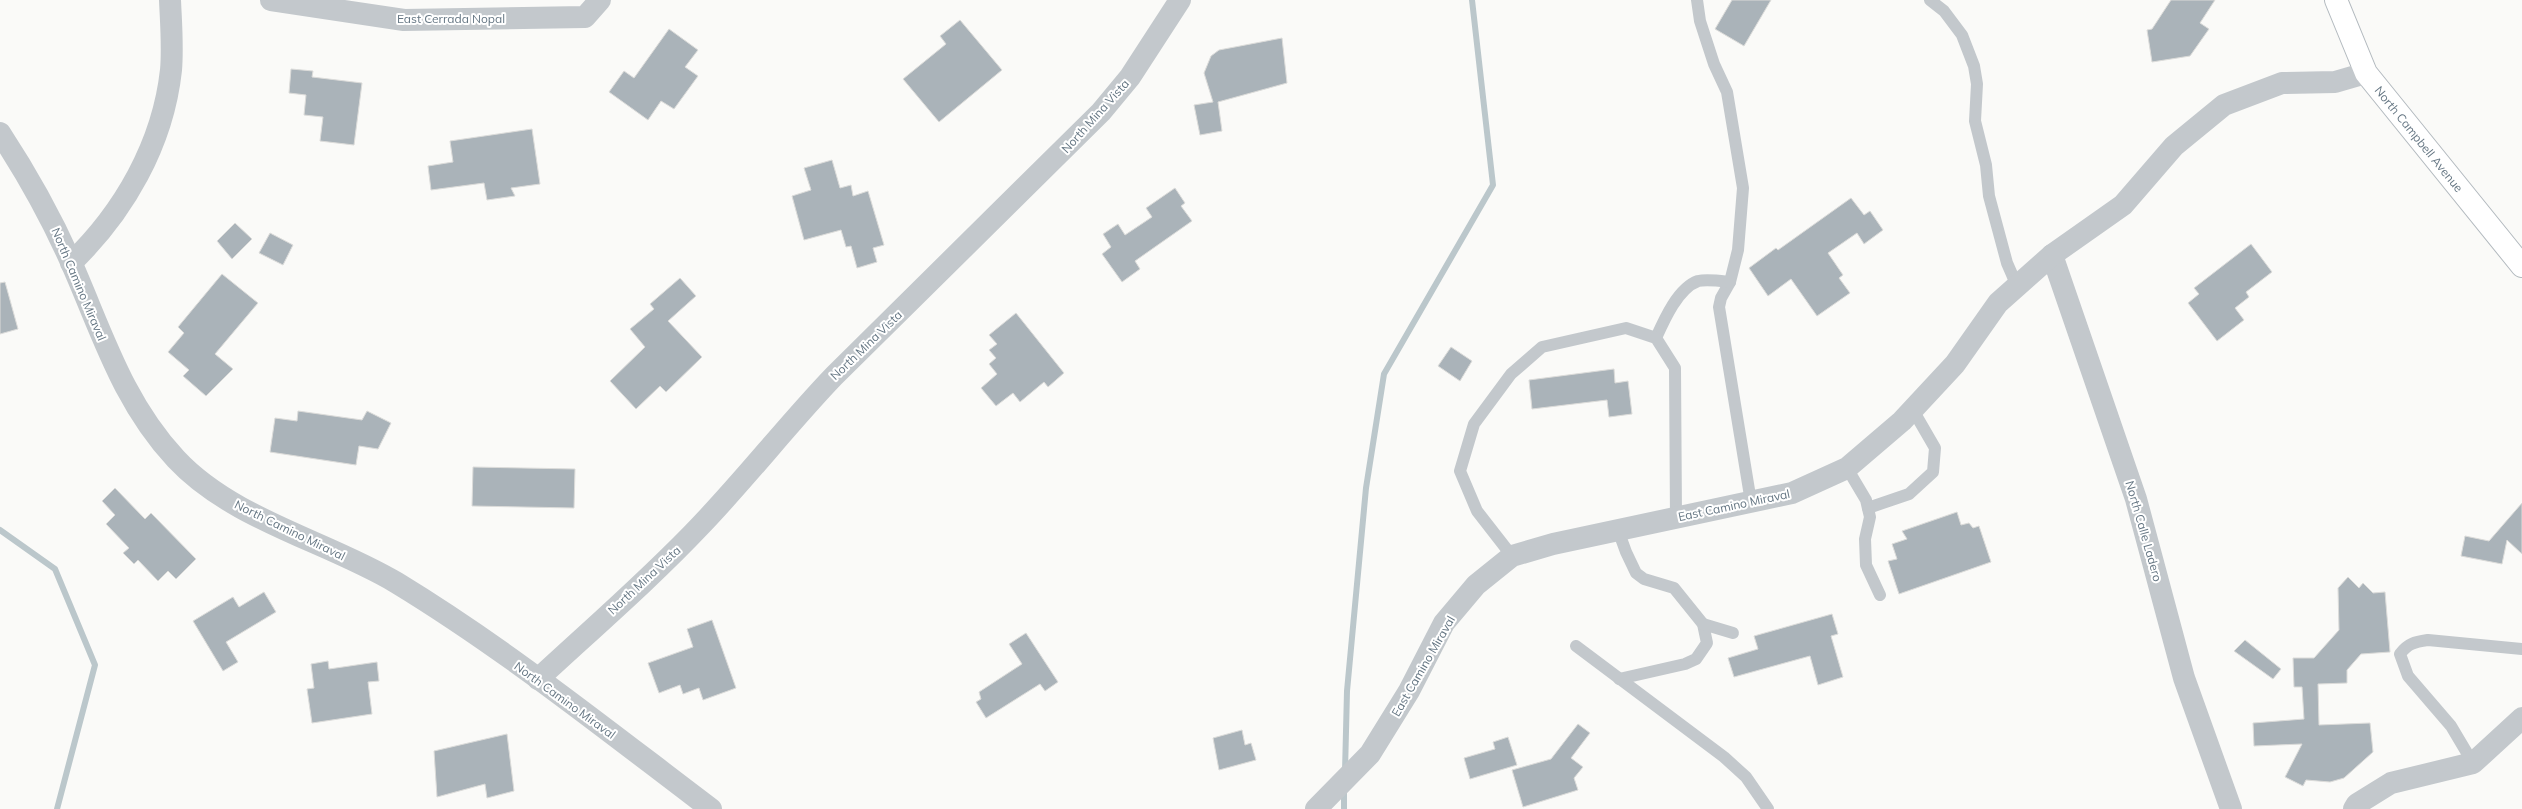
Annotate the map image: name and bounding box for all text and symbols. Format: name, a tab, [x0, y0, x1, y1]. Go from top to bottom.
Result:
street label: East Cerrada Nopal	[397, 11, 505, 26]
street label: North Mina Vista	[1058, 76, 1132, 156]
street label: North Campbell Avenue	[2372, 83, 2466, 195]
street label: North Camino Miraval	[48, 225, 110, 343]
street label: North Mina Vista	[827, 307, 905, 383]
street label: North Calle Ladero	[2122, 479, 2166, 583]
street label: East Camino Miraval	[1677, 486, 1791, 524]
street label: North Camino Miraval	[232, 497, 348, 563]
street label: North Mina Vista	[605, 542, 683, 618]
street label: East Camino Miraval	[1388, 613, 1458, 719]
street label: North Camino Miraval	[511, 658, 619, 742]

